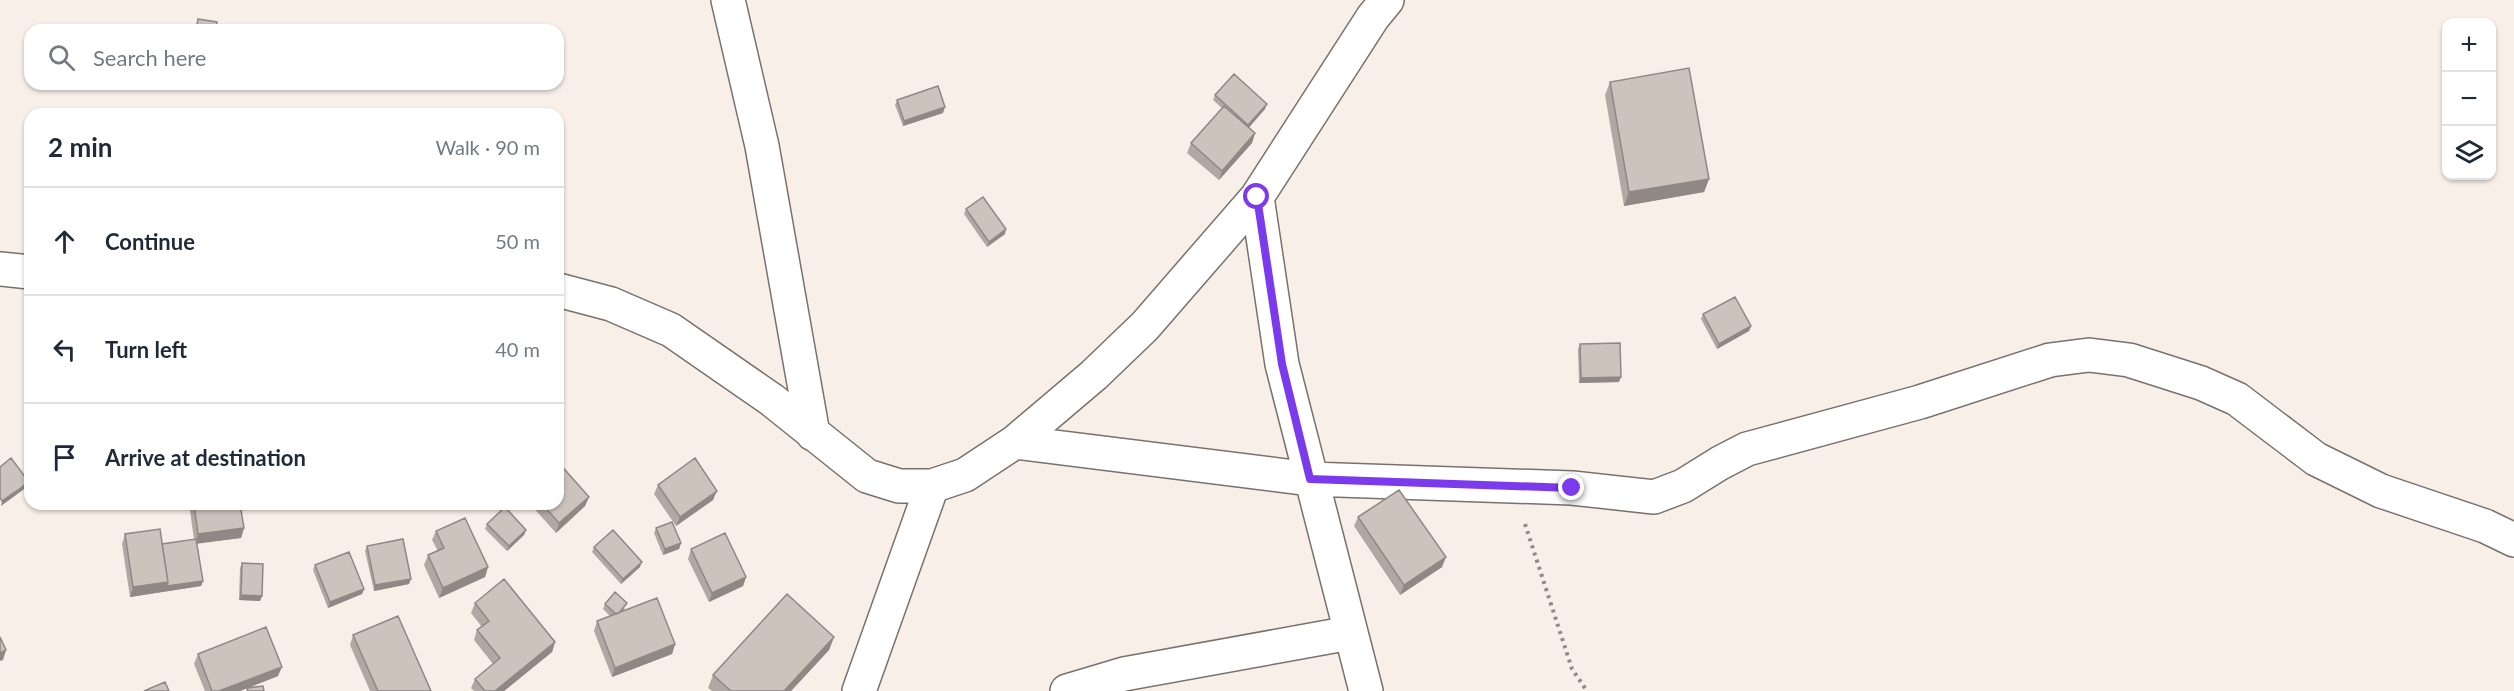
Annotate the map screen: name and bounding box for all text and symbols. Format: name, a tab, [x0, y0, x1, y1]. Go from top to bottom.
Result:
map controls	[2442, 18, 2496, 180]
button: +	[2442, 18, 2496, 72]
search box	[24, 24, 564, 90]
icon: search	[45, 41, 78, 74]
text: Search here	[93, 44, 206, 71]
button: −	[2442, 72, 2496, 126]
button: layers	[2442, 126, 2496, 180]
text: 2 min	[48, 131, 112, 163]
text: Walk · 90 m	[435, 135, 540, 159]
route start	[1243, 183, 1269, 209]
icon: ahead	[48, 225, 81, 258]
text: Continue	[105, 228, 195, 255]
text: 50 m	[495, 229, 540, 253]
icon: left	[48, 333, 81, 366]
text: Turn left	[105, 336, 187, 363]
text: 40 m	[495, 337, 540, 361]
icon: arrive	[48, 441, 81, 474]
text: Arrive at destination	[105, 444, 306, 471]
route end	[1558, 474, 1584, 500]

